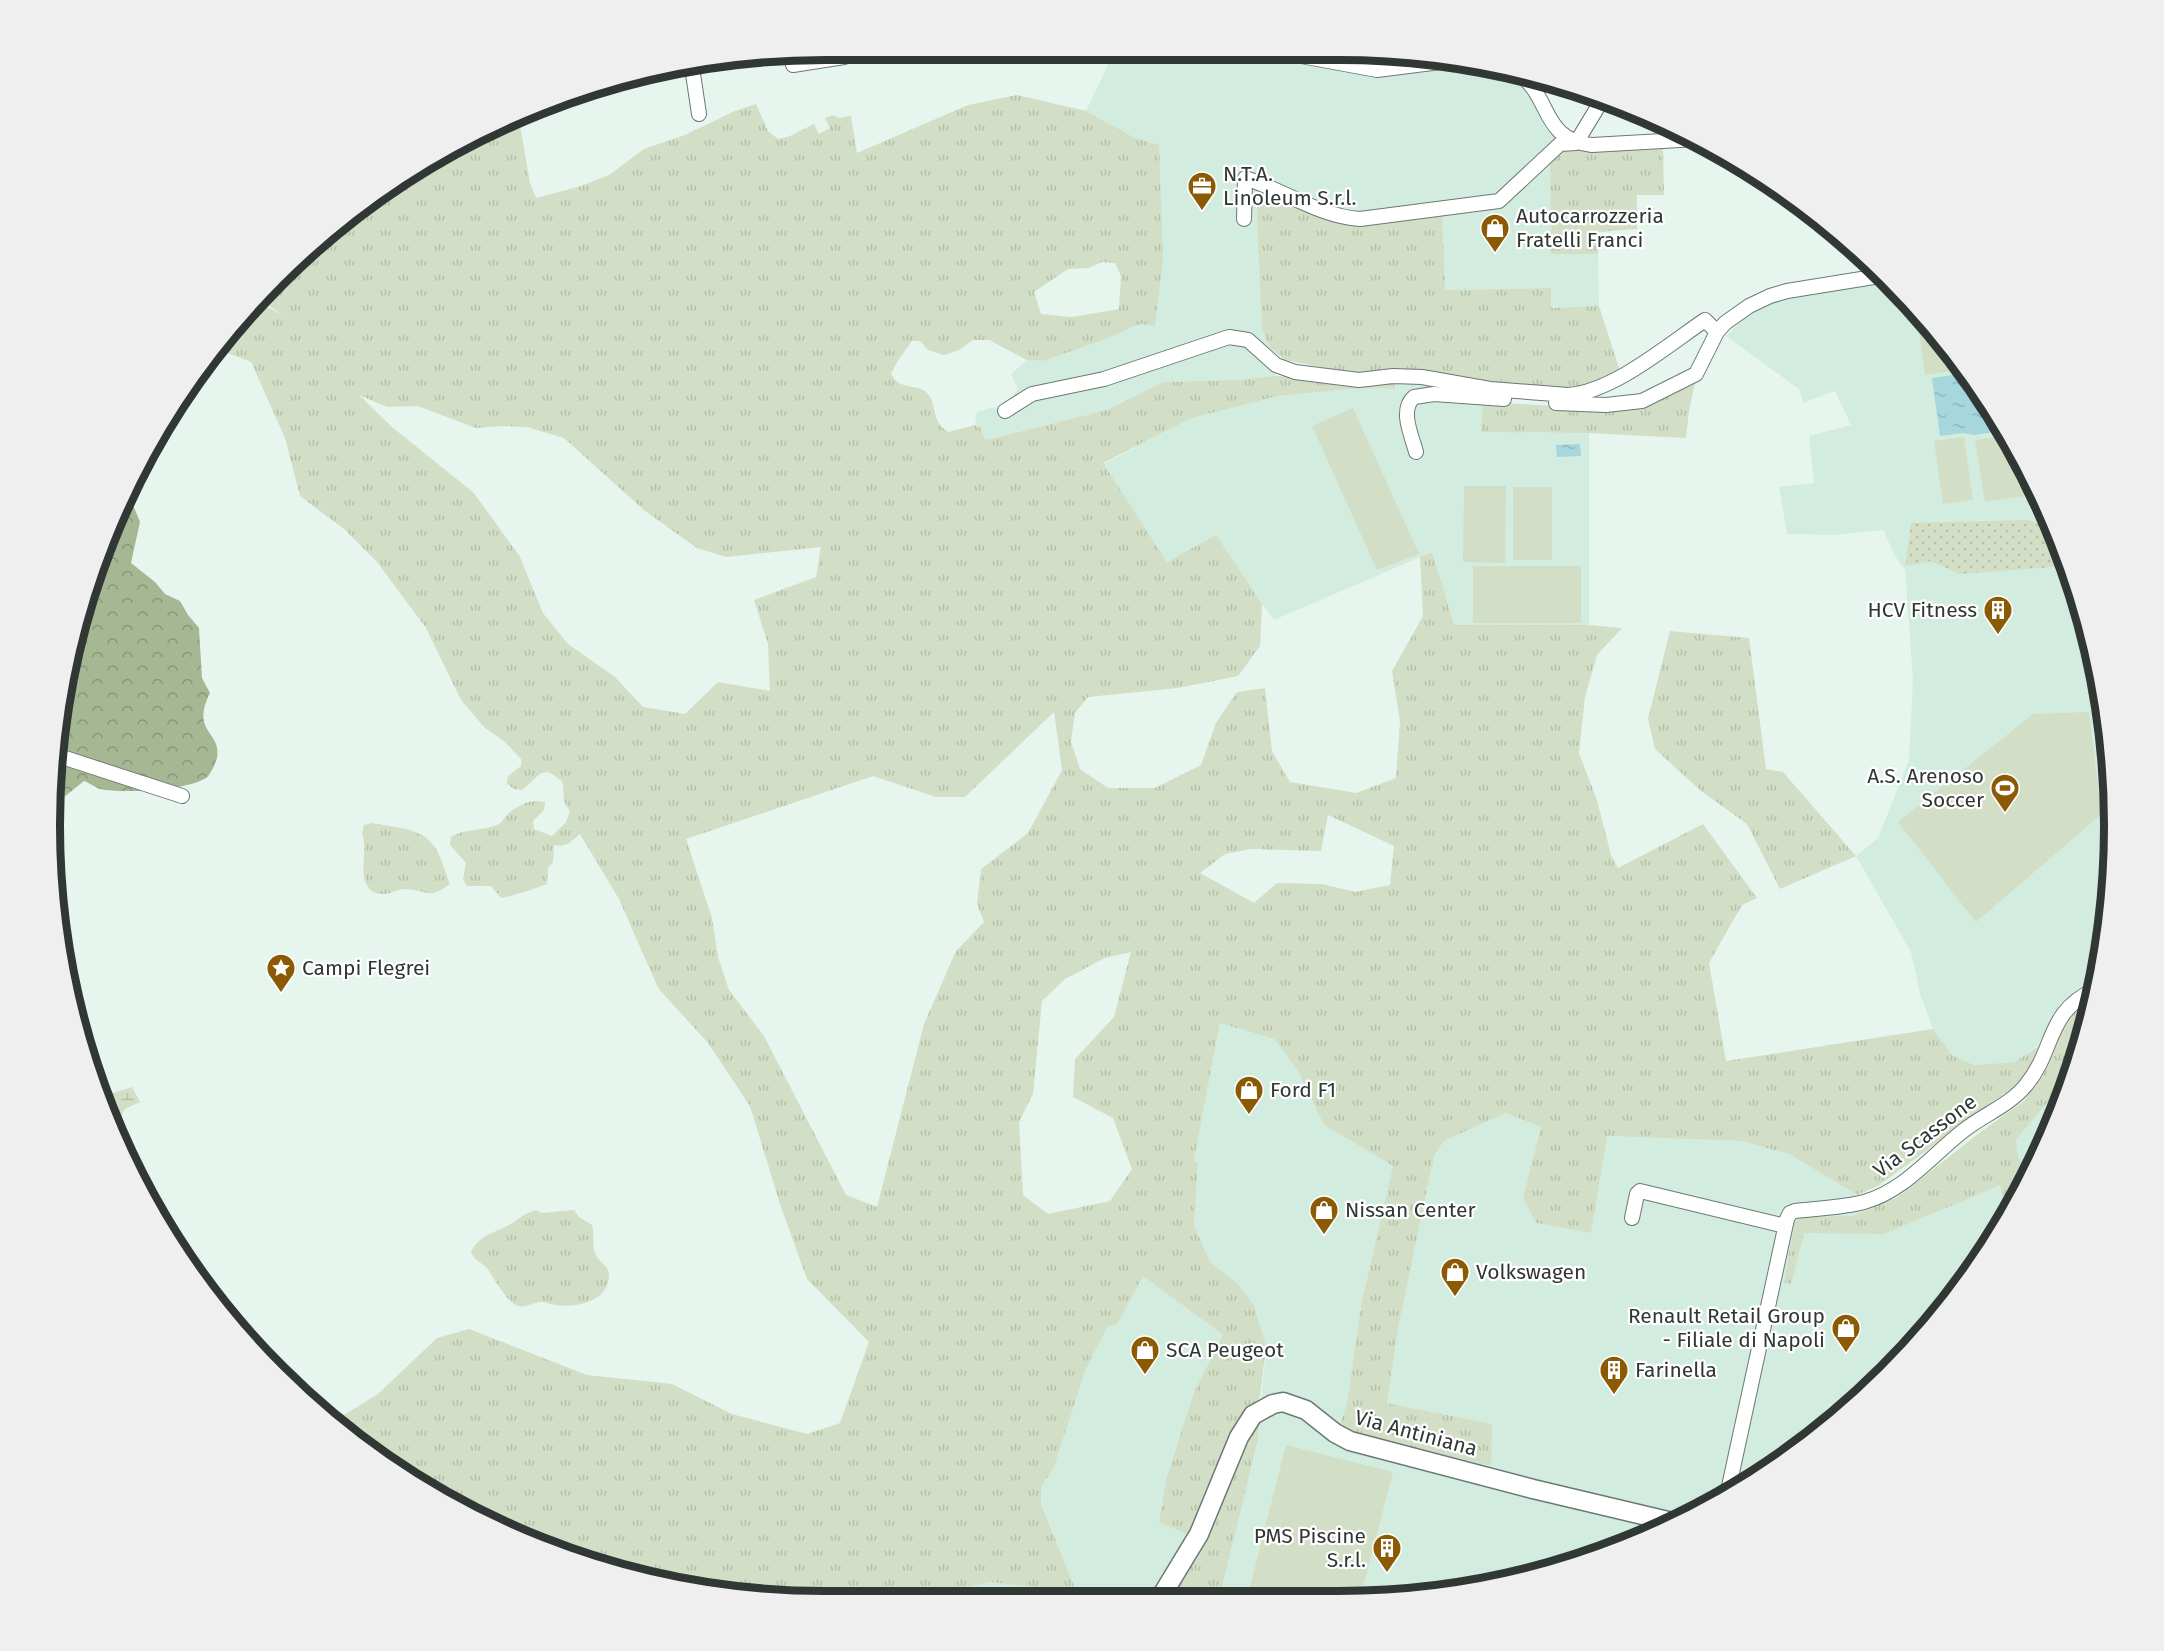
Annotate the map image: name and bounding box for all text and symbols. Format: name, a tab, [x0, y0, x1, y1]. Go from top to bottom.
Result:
place label: N.T.A. Linoleum S.r.l.	[1223, 161, 1356, 211]
office icon: N.T.A. Linoleum S.r.l.	[1186, 170, 1218, 212]
place label: Autocarrozzeria Fratelli Franci	[1516, 203, 1664, 253]
shop icon: Autocarrozzeria Fratelli Franci	[1479, 212, 1511, 254]
building icon: HCV Fitness	[1982, 594, 2014, 636]
place label: HCV Fitness	[1867, 597, 1977, 623]
place label: A.S. Arenoso Soccer	[1867, 763, 1984, 813]
sports icon: A.S. Arenoso Soccer	[1989, 772, 2021, 814]
place icon: Campi Flegrei	[265, 952, 297, 994]
place label: Campi Flegrei	[302, 955, 430, 981]
shop icon: Ford F1	[1233, 1074, 1265, 1116]
place label: Ford F1	[1270, 1077, 1336, 1103]
street label: Via Scassone	[1868, 1089, 1982, 1183]
shop icon: Nissan Center	[1308, 1194, 1340, 1236]
place label: Nissan Center	[1345, 1197, 1476, 1223]
shop icon: Volkswagen	[1439, 1256, 1471, 1298]
place label: Volkswagen	[1476, 1259, 1586, 1285]
place label: Renault Retail Group - Filiale di Napoli	[1628, 1303, 1825, 1353]
shop icon: Renault Retail Group - Filiale di Napoli	[1830, 1312, 1862, 1354]
shop icon: SCA Peugeot	[1129, 1334, 1161, 1376]
place label: SCA Peugeot	[1166, 1337, 1284, 1363]
building icon: Farinella	[1598, 1354, 1630, 1396]
place label: Farinella	[1635, 1357, 1717, 1383]
street label: Via Antiniana	[1352, 1404, 1480, 1462]
place label: PMS Piscine S.r.l.	[1254, 1523, 1366, 1573]
building icon: PMS Piscine S.r.l.	[1371, 1532, 1403, 1574]

